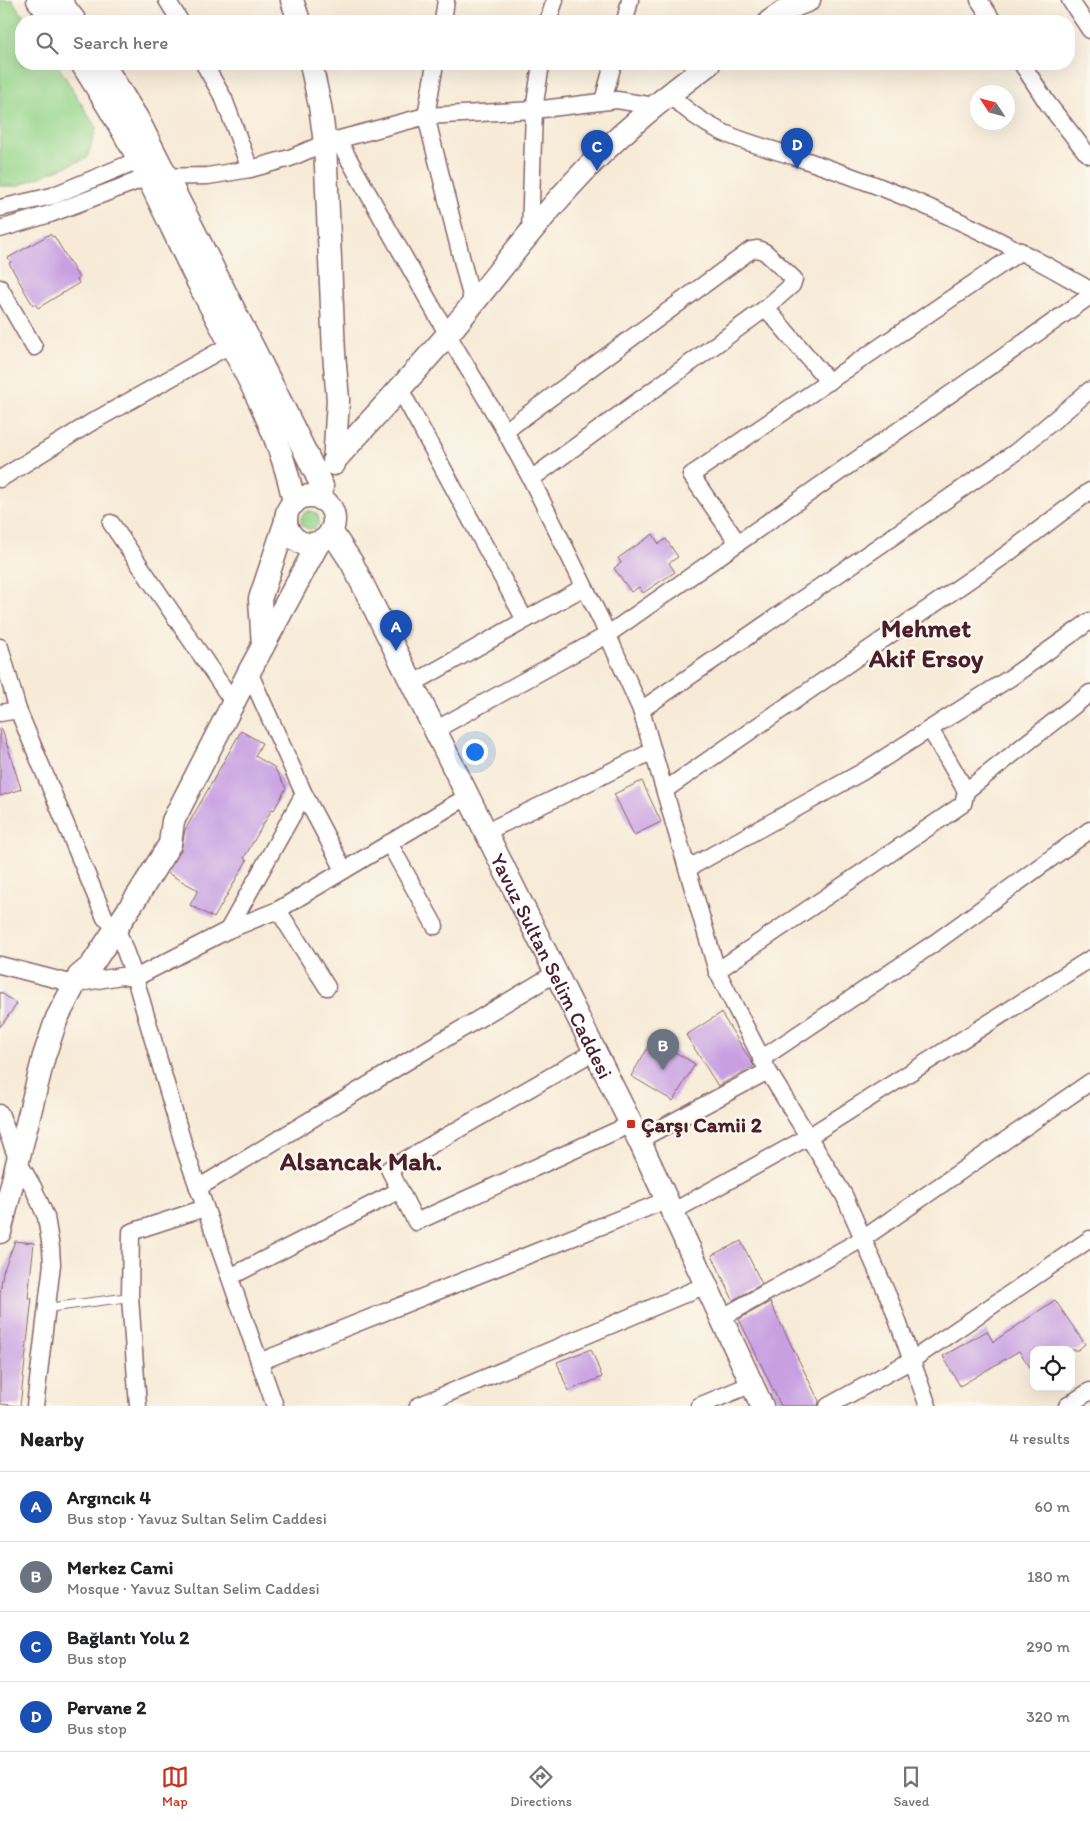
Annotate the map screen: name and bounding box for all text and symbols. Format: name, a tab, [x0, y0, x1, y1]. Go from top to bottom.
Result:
search box	[15, 15, 1075, 70]
icon: search	[33, 29, 61, 57]
text: Search here	[73, 31, 168, 54]
north arrow	[970, 85, 1015, 130]
pin: D	[781, 128, 813, 169]
pin: C	[581, 130, 613, 171]
pin: A	[380, 610, 412, 651]
district label: Mehmet Akif Ersoy	[868, 612, 984, 674]
your location	[462, 739, 488, 765]
street label: Yavuz Sultan Selim Caddesi	[486, 849, 619, 1082]
pin: B	[647, 1029, 679, 1070]
place label: Çarşı Camii 2	[641, 1112, 762, 1138]
marker: Çarşı Camii 2	[625, 1118, 637, 1130]
district label: Alsancak Mah.	[279, 1145, 442, 1177]
map controls	[1030, 1346, 1075, 1391]
button: locate	[1030, 1346, 1075, 1391]
text: Nearby	[20, 1426, 84, 1451]
text: 4 results	[1009, 1429, 1070, 1448]
text: Argıncık 4	[67, 1486, 151, 1509]
text: A	[31, 1497, 41, 1516]
text: 60 m	[1035, 1497, 1070, 1516]
text: Bus stop · Yavuz Sultan Selim Caddesi	[67, 1509, 327, 1528]
text: Merkez Cami	[67, 1556, 173, 1579]
text: B	[31, 1567, 41, 1586]
text: 180 m	[1027, 1567, 1070, 1586]
text: Mosque · Yavuz Sultan Selim Caddesi	[67, 1579, 320, 1598]
text: Bağlantı Yolu 2	[67, 1626, 189, 1649]
text: C	[31, 1637, 41, 1656]
text: 290 m	[1026, 1637, 1070, 1656]
text: Bus stop	[67, 1649, 127, 1668]
text: Pervane 2	[67, 1696, 146, 1719]
text: D	[31, 1707, 41, 1726]
text: 320 m	[1026, 1707, 1070, 1726]
text: Bus stop	[67, 1719, 127, 1738]
tab: Map	[161, 1763, 189, 1810]
tab: Directions	[510, 1763, 572, 1810]
tab: Saved	[893, 1763, 929, 1810]

